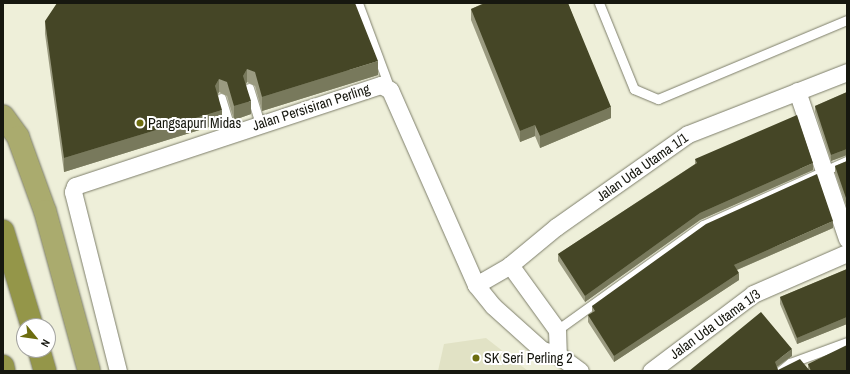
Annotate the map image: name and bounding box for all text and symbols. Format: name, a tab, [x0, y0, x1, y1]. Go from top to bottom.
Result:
street label: Jalan Persisiran Perling	[250, 80, 372, 134]
place label: Pangsapuri Midas	[148, 115, 241, 131]
marker: Pangsapuri Midas	[135, 118, 145, 128]
street label: Jalan Uda Utama 1/1	[593, 129, 691, 205]
street label: Jalan Uda Utama 1/3	[666, 286, 764, 362]
north arrow	[16, 318, 56, 358]
text: N	[38, 337, 53, 350]
place label: SK Seri Perling 2	[484, 350, 573, 366]
marker: SK Seri Perling 2	[471, 353, 481, 363]

